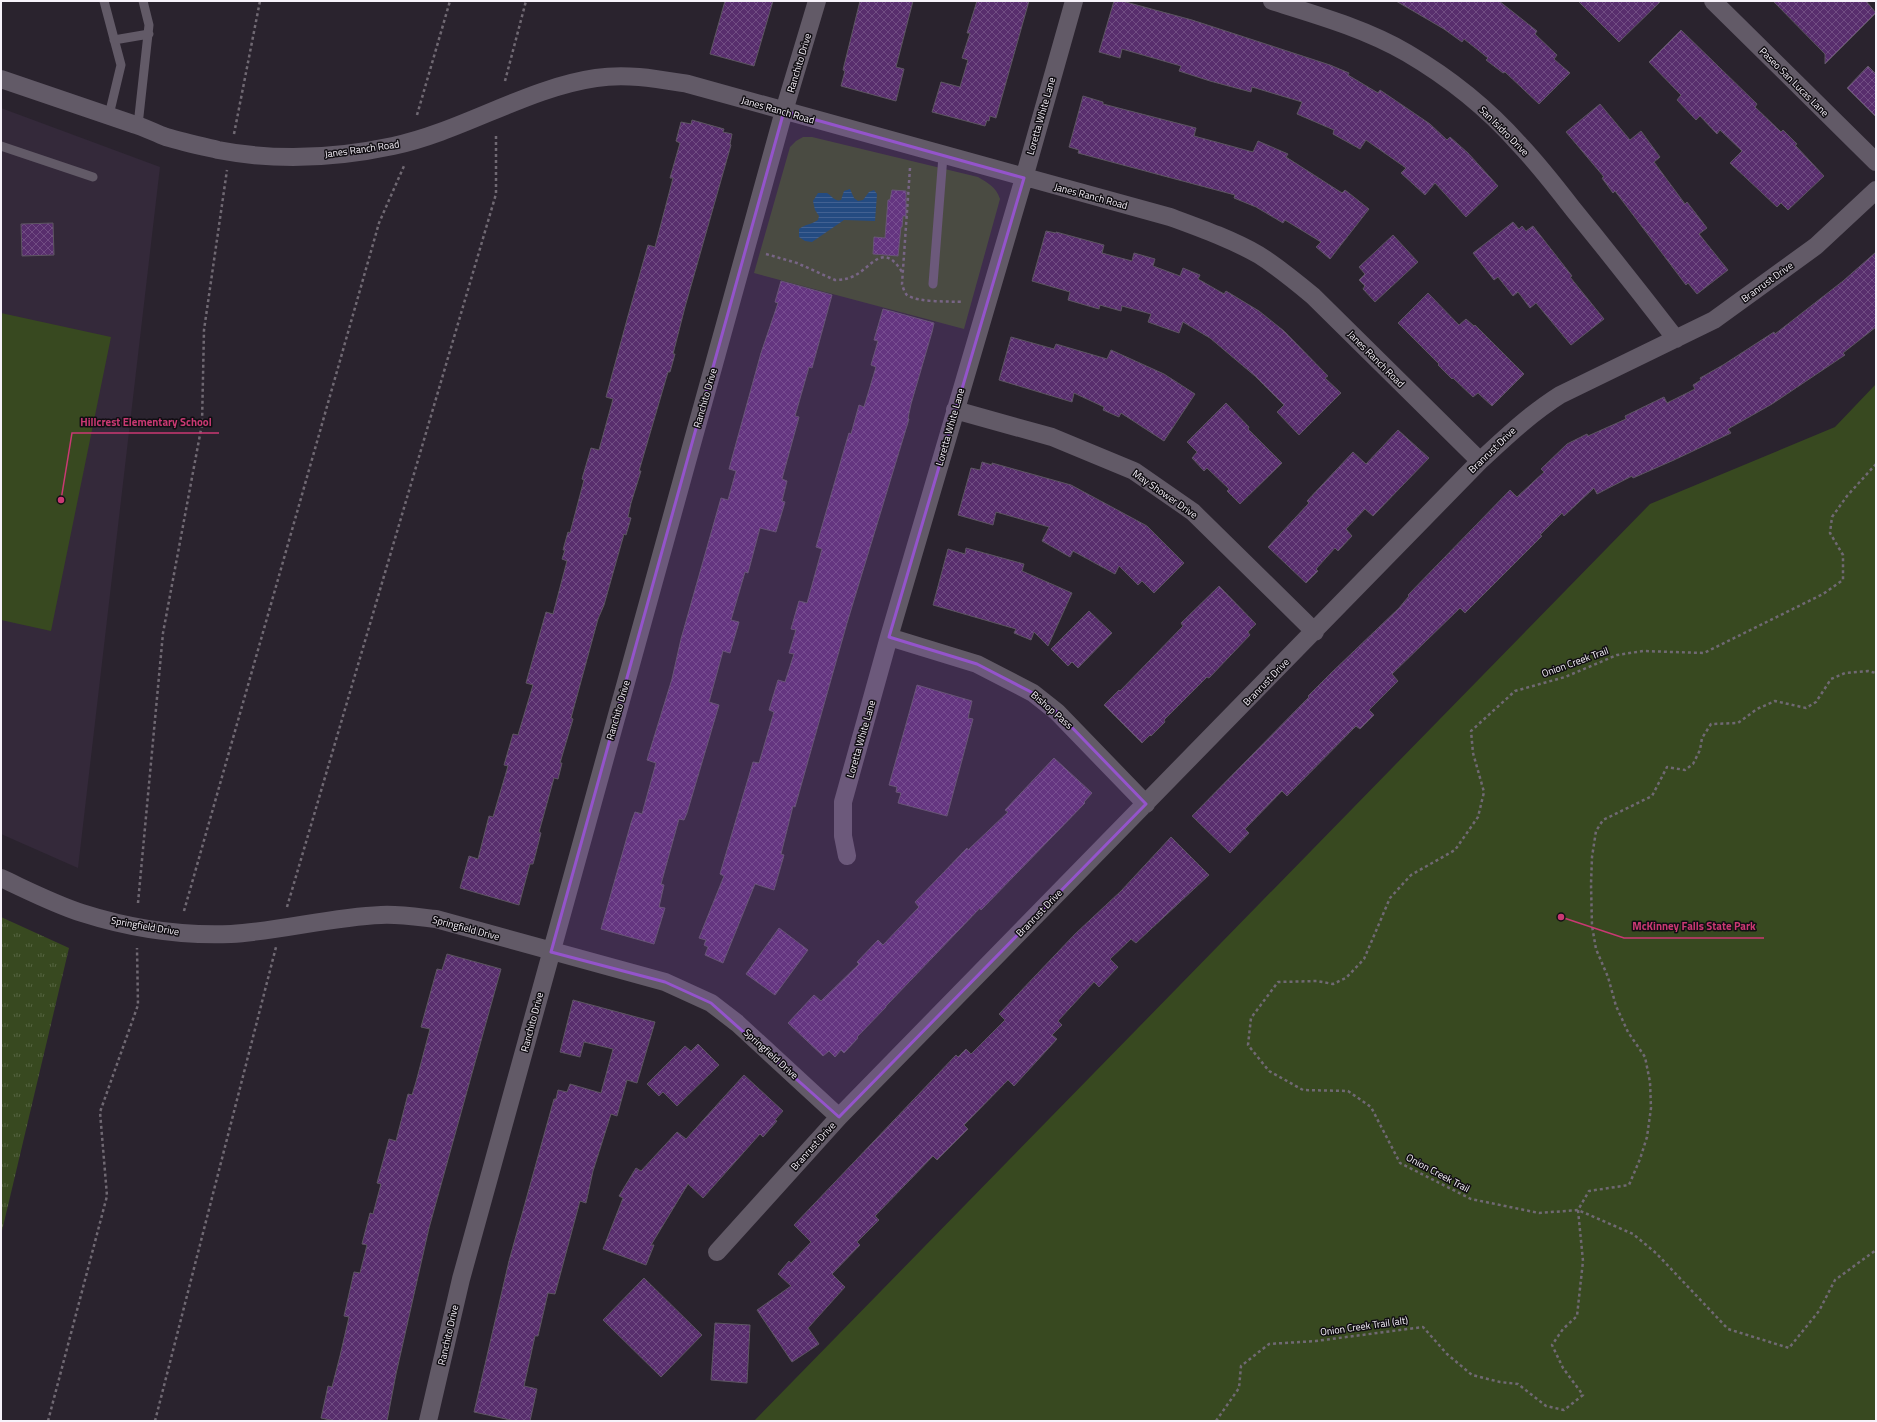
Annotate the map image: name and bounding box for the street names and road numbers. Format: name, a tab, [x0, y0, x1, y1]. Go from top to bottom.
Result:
street label: Ranchito Drive	[783, 31, 815, 95]
street label: Paseo San Lucas Lane	[1756, 44, 1832, 120]
street label: Loretta White Lane	[1023, 75, 1059, 157]
street label: Janes Ranch Road	[740, 92, 816, 128]
street label: San Isidro Drive	[1476, 103, 1532, 159]
street label: Janes Ranch Road	[324, 136, 400, 162]
street label: Janes Ranch Road	[1053, 179, 1129, 213]
street label: Branrust Drive	[1738, 258, 1796, 306]
street label: Janes Ranch Road	[1344, 327, 1408, 391]
street label: Ranchito Drive	[689, 366, 721, 430]
street label: Loretta White Lane	[932, 386, 968, 468]
street label: Branrust Drive	[1465, 423, 1519, 477]
street label: May Shower Drive	[1129, 466, 1201, 522]
street label: Onion Creek Trail	[1539, 643, 1611, 681]
street label: Branrust Drive	[1239, 655, 1293, 709]
street label: Ranchito Drive	[602, 678, 634, 742]
street label: Bishop Pass	[1028, 688, 1077, 733]
street label: Loretta White Lane	[843, 698, 879, 780]
street label: Branrust Drive	[1012, 886, 1066, 940]
street label: Springfield Drive	[431, 912, 501, 944]
street label: Springfield Drive	[110, 913, 180, 939]
street label: Ranchito Drive	[517, 990, 547, 1054]
street label: Springfield Drive	[740, 1025, 802, 1083]
street label: Branrust Drive	[787, 1118, 839, 1174]
street label: Onion Creek Trail	[1403, 1150, 1473, 1196]
street label: Ranchito Drive	[434, 1303, 462, 1367]
street label: Onion Creek Trail (alt)	[1319, 1312, 1409, 1340]

